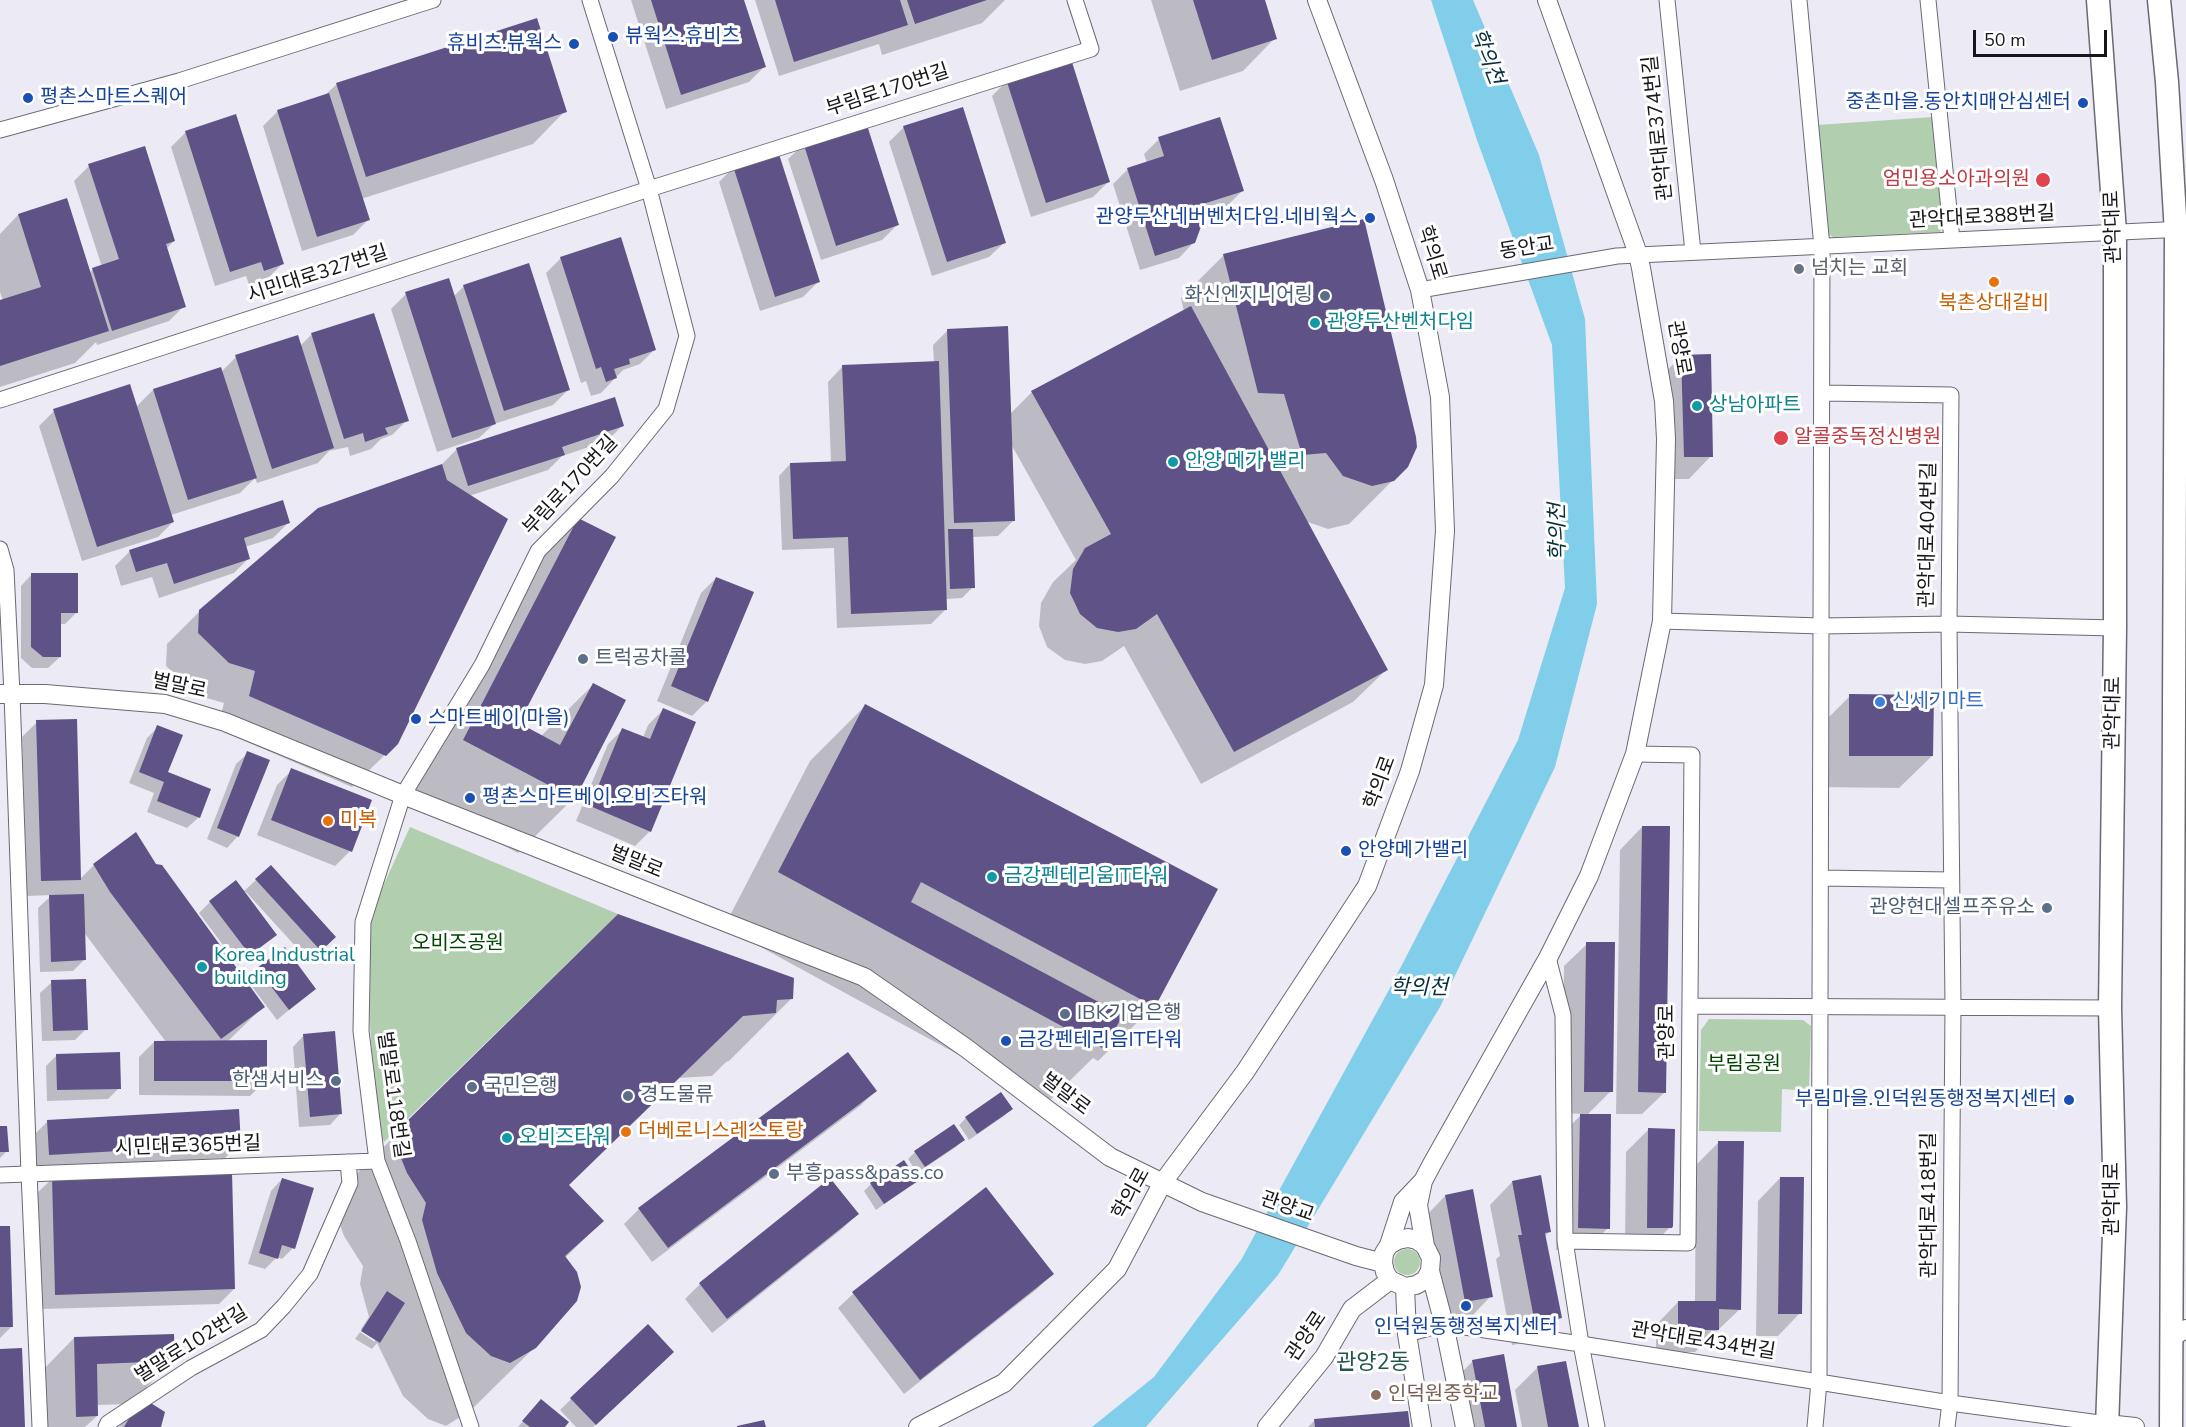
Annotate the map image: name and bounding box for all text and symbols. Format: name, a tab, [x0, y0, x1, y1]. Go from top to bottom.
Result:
scale bar	[1976, 18, 2110, 56]
place label: 뷰웍스.휴비츠	[625, 25, 740, 49]
water label: 학의천	[1464, 25, 1508, 89]
text: 50 m	[1984, 28, 2026, 52]
marker: 뷰웍스.휴비츠	[606, 30, 620, 44]
place label: 휴비츠.뷰웍스	[447, 32, 562, 56]
marker: 휴비츠.뷰웍스	[567, 37, 581, 51]
street label: 관악대로374번길	[1639, 54, 1679, 202]
street label: 부림로170번길	[823, 60, 953, 122]
place label: 평촌스마트스퀘어	[40, 86, 187, 110]
marker: 평촌스마트스퀘어	[21, 91, 35, 105]
place label: 중촌마을.동안치매안심센터	[1846, 91, 2071, 115]
marker: 중촌마을.동안치매안심센터	[2076, 96, 2090, 110]
place label: 엄민용소아과의원	[1883, 168, 2030, 192]
marker: 엄민용소아과의원	[2034, 171, 2052, 189]
street label: 관악대로	[2101, 190, 2127, 264]
street label: 관악대로388번길	[1908, 202, 2056, 234]
place label: 관양두산네버벤처다임.네비웍스	[1096, 206, 1358, 230]
marker: 관양두산네버벤처다임.네비웍스	[1363, 211, 1377, 225]
street label: 학의로	[1411, 223, 1451, 283]
street label: 동안교	[1498, 233, 1556, 265]
street label: 시민대로327번길	[245, 241, 391, 309]
place label: 넘치는 교회	[1811, 257, 1908, 281]
marker: 넘치는 교회	[1792, 262, 1806, 276]
marker: 북촌상대갈비	[1987, 275, 2001, 289]
place label: 화신엔지니어링	[1184, 284, 1313, 308]
marker: 화신엔지니어링	[1318, 289, 1332, 303]
place label: 북촌상대갈비	[1939, 292, 2049, 316]
place label: 관양두산벤처다임	[1327, 311, 1474, 335]
marker: 관양두산벤처다임	[1308, 316, 1322, 330]
street label: 관양로	[1661, 319, 1695, 377]
place label: 상남아파트	[1709, 394, 1801, 418]
marker: 상남아파트	[1690, 399, 1704, 413]
place label: 알콜중독정신병원	[1794, 426, 1941, 450]
marker: 알콜중독정신병원	[1772, 429, 1790, 447]
street label: 부림로170번길	[519, 431, 623, 541]
place label: 안양 메가 밸리	[1185, 450, 1306, 474]
marker: 안양 메가 밸리	[1166, 455, 1180, 469]
street label: 관악대로404번길	[1916, 462, 1942, 608]
water label: 학의천	[1546, 503, 1572, 561]
place label: 트럭공차콜	[595, 647, 687, 671]
marker: 트럭공차콜	[576, 652, 590, 666]
street label: 벌말로	[150, 670, 208, 704]
street label: 관악대로	[2101, 676, 2127, 750]
place label: 신세기마트	[1892, 690, 1984, 714]
marker: 신세기마트	[1873, 695, 1887, 709]
place label: 스마트베이(마을)	[428, 707, 569, 731]
marker: 스마트베이(마을)	[409, 712, 423, 726]
street label: 학의로	[1360, 753, 1402, 813]
place label: 평촌스마트베이.오비즈타워	[482, 786, 707, 810]
marker: 평촌스마트베이.오비즈타워	[463, 791, 477, 805]
place label: 미복	[340, 809, 377, 833]
marker: 미복	[321, 814, 335, 828]
place label: 안양메가밸리	[1358, 839, 1468, 863]
street label: 벌말로	[606, 842, 666, 884]
marker: 안양메가밸리	[1339, 844, 1353, 858]
place label: 금강펜테리움IT타워	[1004, 865, 1168, 889]
marker: 금강펜테리움IT타워	[985, 870, 999, 884]
place label: 관양현대셀프주유소	[1869, 896, 2035, 920]
marker: 관양현대셀프주유소	[2040, 901, 2054, 915]
park label: 오비즈공원	[412, 932, 504, 956]
place label: Korea Industrial building	[214, 944, 355, 991]
marker: Korea Industrial building	[195, 960, 209, 974]
water label: 학의천	[1390, 976, 1448, 1002]
place label: IBK기업은행	[1077, 1002, 1182, 1026]
street label: 관양로	[1656, 1004, 1680, 1060]
marker: IBK기업은행	[1058, 1007, 1072, 1021]
place label: 금강펜테리음IT타워	[1018, 1029, 1182, 1053]
street label: 벌말로118번길	[371, 1030, 413, 1160]
marker: 금강펜테리음IT타워	[999, 1034, 1013, 1048]
park label: 부림공원	[1707, 1053, 1781, 1077]
place label: 한샘서비스	[232, 1069, 324, 1093]
street label: 벌말로	[1036, 1069, 1094, 1121]
marker: 한샘서비스	[329, 1074, 343, 1088]
place label: 국민은행	[484, 1075, 558, 1099]
marker: 국민은행	[465, 1080, 479, 1094]
place label: 경도물류	[640, 1084, 714, 1108]
place label: 부림마을.인덕원동행정복지센터	[1795, 1088, 2057, 1112]
marker: 경도물류	[621, 1089, 635, 1103]
marker: 부림마을.인덕원동행정복지센터	[2062, 1093, 2076, 1107]
place label: 더베로니스레스토랑	[638, 1120, 804, 1144]
marker: 더베로니스레스토랑	[619, 1125, 633, 1139]
place label: 오비즈타워	[519, 1126, 611, 1150]
marker: 오비즈타워	[500, 1131, 514, 1145]
street label: 시민대로365번길	[114, 1132, 262, 1162]
street label: 관악대로418번길	[1918, 1132, 1942, 1278]
place label: 부흥pass&pass.co	[786, 1162, 944, 1186]
street label: 관악대로	[2101, 1162, 2125, 1236]
street label: 학의로	[1108, 1164, 1156, 1224]
marker: 부흥pass&pass.co	[767, 1167, 781, 1181]
street label: 관양교	[1257, 1188, 1317, 1228]
marker: 인덕원동행정복지센터	[1459, 1299, 1473, 1313]
street label: 벌말로102번길	[131, 1301, 253, 1389]
street label: 관양로	[1282, 1307, 1332, 1367]
place label: 인덕원동행정복지센터	[1374, 1316, 1558, 1340]
street label: 관악대로434번길	[1629, 1319, 1777, 1365]
district label: 관양2동	[1336, 1351, 1410, 1377]
place label: 인덕원중학교	[1388, 1383, 1498, 1407]
marker: 인덕원중학교	[1369, 1388, 1383, 1402]

